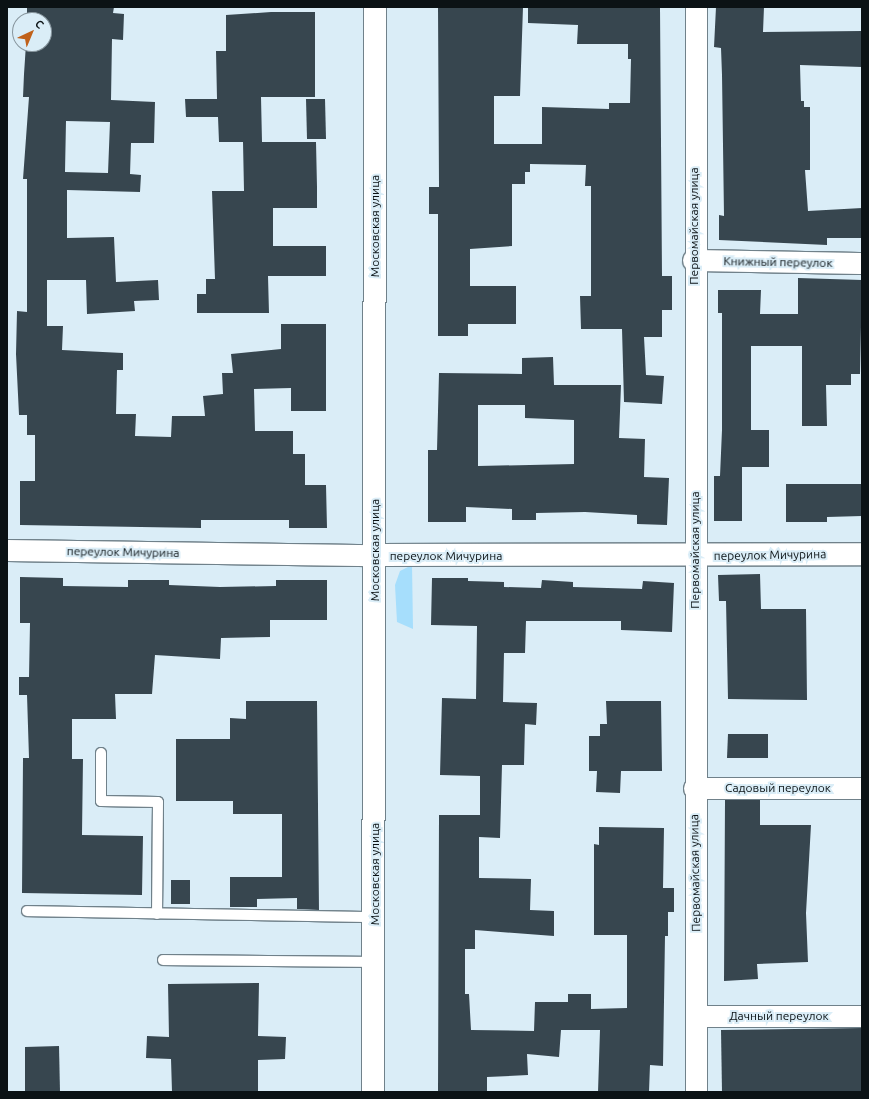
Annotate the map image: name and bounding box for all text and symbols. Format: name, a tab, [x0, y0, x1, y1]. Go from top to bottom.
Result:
north arrow	[12, 12, 52, 52]
text: С	[33, 17, 46, 31]
street label: Первомайская улица	[687, 167, 701, 285]
street label: Московская улица	[368, 175, 382, 277]
street label: Книжный переулок	[723, 254, 833, 270]
street label: Первомайская улица	[688, 491, 702, 609]
street label: Московская улица	[368, 499, 382, 601]
street label: переулок Мичурина	[67, 544, 179, 560]
street label: переулок Мичурина	[714, 547, 826, 563]
street label: переулок Мичурина	[390, 549, 502, 563]
street label: Садовый переулок	[725, 781, 831, 795]
street label: Первомайская улица	[687, 814, 703, 932]
street label: Московская улица	[368, 823, 382, 925]
street label: Дачный переулок	[729, 1009, 829, 1023]

